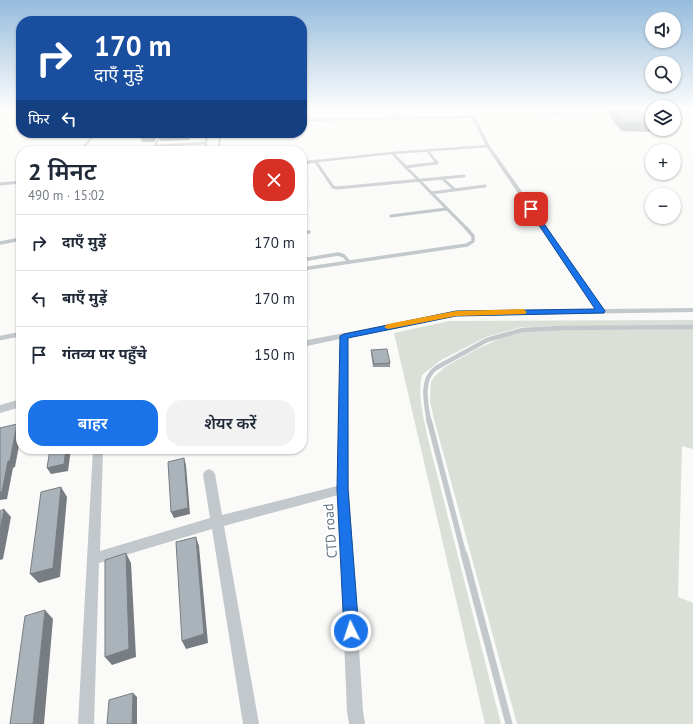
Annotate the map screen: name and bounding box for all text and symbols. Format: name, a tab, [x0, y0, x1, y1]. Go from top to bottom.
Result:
map controls	[645, 12, 681, 224]
button: sound	[645, 12, 681, 48]
text: 170 m	[94, 27, 171, 64]
icon: right	[28, 32, 80, 84]
button: search	[645, 56, 681, 92]
text: दाएँ मुड़ें	[94, 63, 143, 86]
button: layers	[645, 100, 681, 136]
icon: left	[58, 108, 80, 130]
text: फिर	[28, 109, 50, 128]
button: +	[645, 144, 681, 180]
text: 2 मिनट	[28, 156, 96, 187]
button: close	[253, 159, 295, 201]
text: 490 m · 15:02	[28, 187, 105, 204]
button: −	[645, 188, 681, 224]
pin	[514, 192, 548, 226]
icon: arrive	[520, 198, 542, 220]
icon: right	[28, 232, 50, 254]
text: दाएँ मुड़ें	[62, 232, 106, 251]
text: 170 m	[254, 233, 295, 252]
icon: left	[28, 288, 50, 310]
text: बाएँ मुड़ें	[62, 288, 107, 307]
text: 170 m	[254, 289, 295, 308]
icon: arrive	[28, 344, 50, 366]
text: गंतव्य पर पहुँचे	[62, 344, 147, 363]
text: 150 m	[254, 345, 295, 364]
button: बाहर	[28, 400, 158, 446]
button: शेयर करें	[166, 400, 295, 446]
street label: CTD road	[319, 503, 341, 559]
position arrow	[330, 610, 372, 652]

